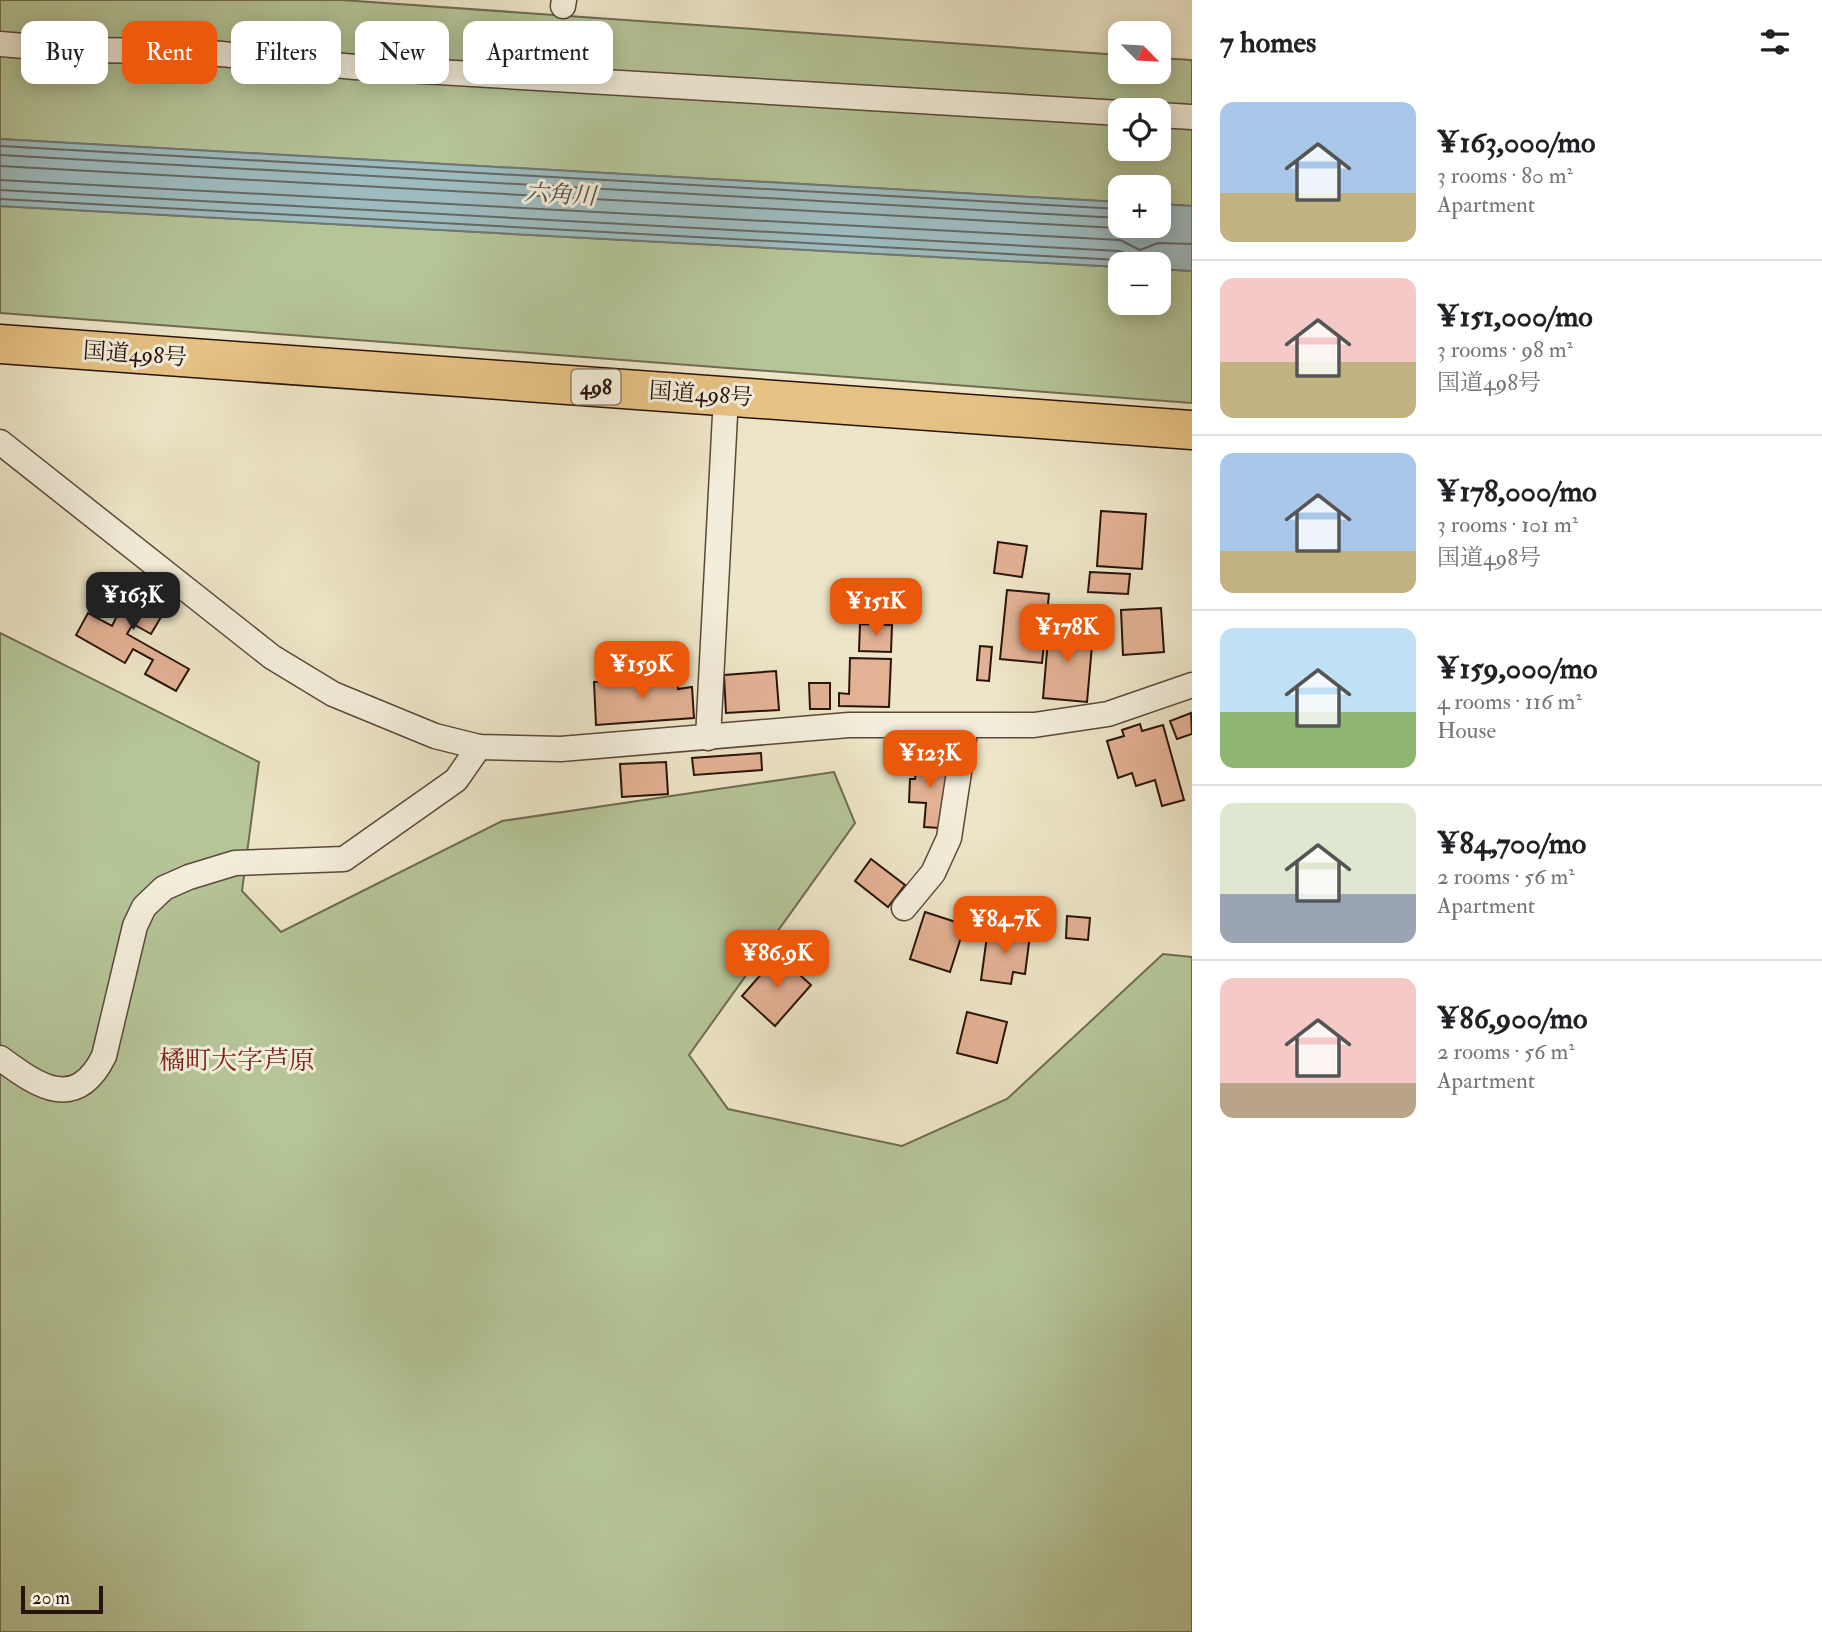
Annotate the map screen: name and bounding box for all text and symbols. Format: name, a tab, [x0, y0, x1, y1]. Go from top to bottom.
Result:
chip: Buy	[21, 21, 108, 84]
chip: Rent	[122, 21, 217, 84]
chip: Filters	[231, 21, 341, 84]
chip: New	[355, 21, 449, 84]
chip: Apartment	[463, 21, 613, 84]
north arrow	[1108, 21, 1171, 84]
map controls	[1108, 21, 1171, 315]
icon: filters	[1756, 23, 1794, 61]
text: 7 homes	[1220, 24, 1316, 61]
button: locate	[1108, 98, 1171, 161]
text: ¥163,000/mo	[1437, 124, 1595, 161]
icon: home	[1276, 130, 1360, 214]
text: 3 rooms · 80 m²	[1437, 161, 1573, 190]
button: +	[1108, 175, 1171, 238]
water label: 六角川	[523, 178, 600, 213]
text: Apartment	[1437, 190, 1535, 219]
button: −	[1108, 252, 1171, 315]
text: ¥151,000/mo	[1437, 298, 1593, 335]
icon: home	[1276, 306, 1360, 390]
text: 3 rooms · 98 m²	[1437, 335, 1573, 364]
street label: 国道498号	[82, 336, 188, 372]
text: 国道498号	[1437, 368, 1541, 397]
road number: 498	[572, 370, 620, 404]
street label: 国道498号	[648, 376, 754, 412]
text: ¥178,000/mo	[1437, 473, 1597, 510]
icon: home	[1276, 481, 1360, 565]
text: 3 rooms · 101 m²	[1437, 510, 1578, 539]
text: 国道498号	[1437, 543, 1541, 572]
pin: ¥163K	[84, 572, 182, 632]
pin: ¥151K	[827, 578, 925, 638]
text: ¥163K	[102, 580, 164, 609]
text: ¥151K	[846, 586, 906, 615]
pin: ¥178K	[1018, 604, 1116, 664]
text: ¥178K	[1036, 612, 1098, 641]
pin: ¥159K	[593, 642, 691, 701]
text: ¥159K	[610, 649, 674, 678]
text: ¥159,000/mo	[1437, 650, 1597, 687]
icon: home	[1276, 656, 1360, 740]
text: 4 rooms · 116 m²	[1437, 687, 1582, 716]
text: House	[1437, 716, 1496, 745]
pin: ¥123K	[881, 730, 979, 790]
text: ¥123K	[899, 738, 961, 767]
text: ¥84,700/mo	[1437, 825, 1586, 862]
icon: home	[1276, 831, 1360, 915]
text: 2 rooms · 56 m²	[1437, 862, 1575, 891]
text: Apartment	[1437, 891, 1535, 920]
pin: ¥84.7K	[948, 897, 1062, 956]
text: ¥84.7K	[969, 904, 1041, 933]
pin: ¥86.9K	[720, 930, 834, 990]
text: ¥86.9K	[741, 938, 813, 967]
text: ¥86,900/mo	[1437, 1000, 1587, 1037]
icon: home	[1276, 1006, 1360, 1090]
text: 2 rooms · 56 m²	[1437, 1037, 1575, 1066]
district label: 橘町大字芦原	[159, 1045, 315, 1077]
text: Apartment	[1437, 1066, 1535, 1095]
scale bar	[21, 1583, 103, 1615]
text: 20 m	[32, 1586, 70, 1610]

